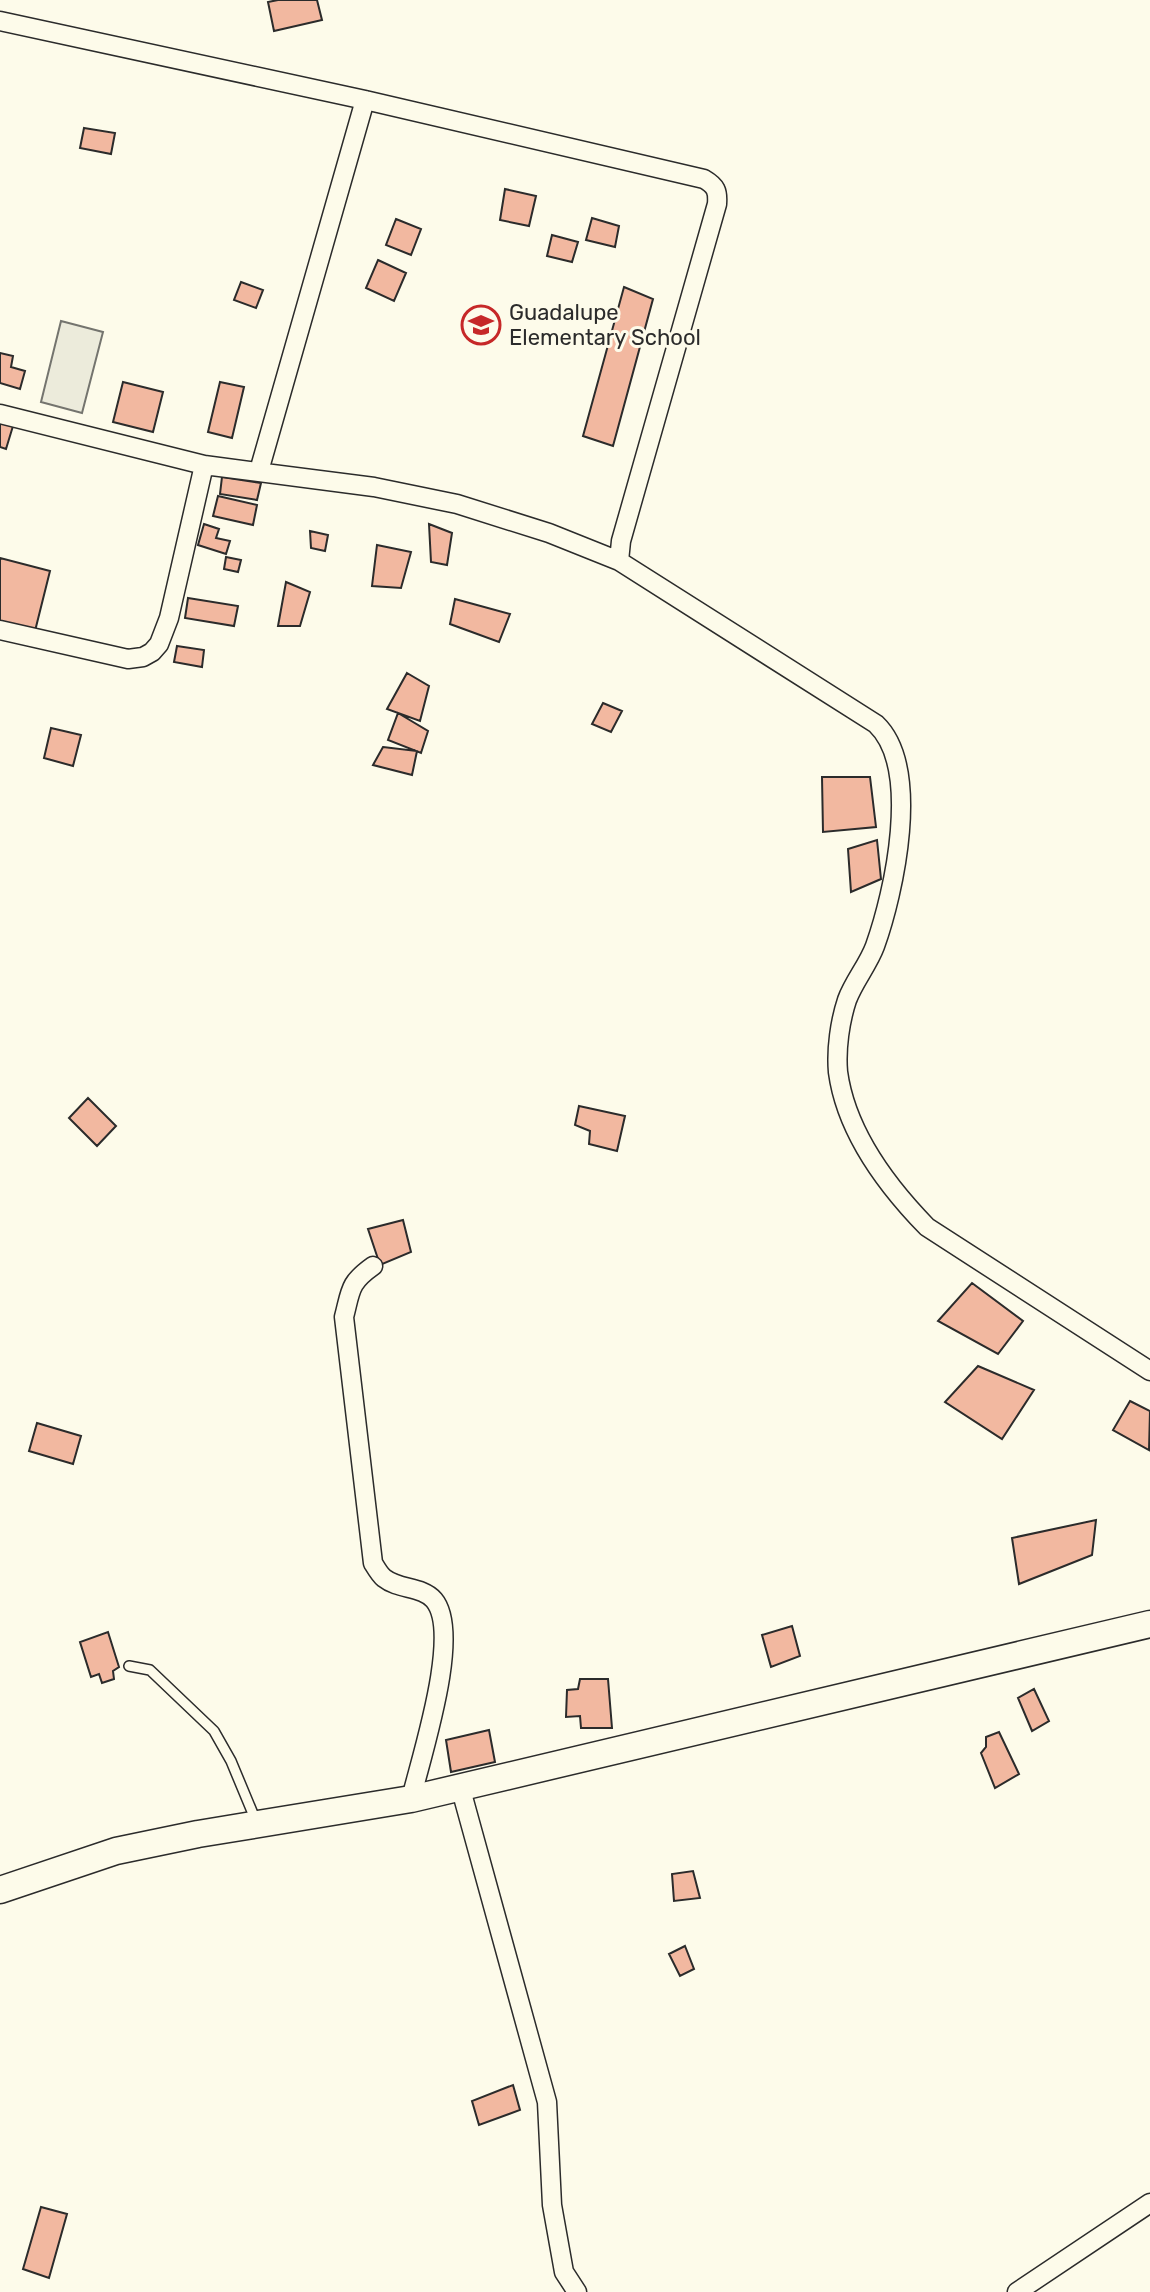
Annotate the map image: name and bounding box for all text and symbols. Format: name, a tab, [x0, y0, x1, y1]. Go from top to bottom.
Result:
place label: Guadalupe Elementary School	[509, 299, 701, 351]
school or university icon: Guadalupe Elementary School	[460, 304, 502, 346]

